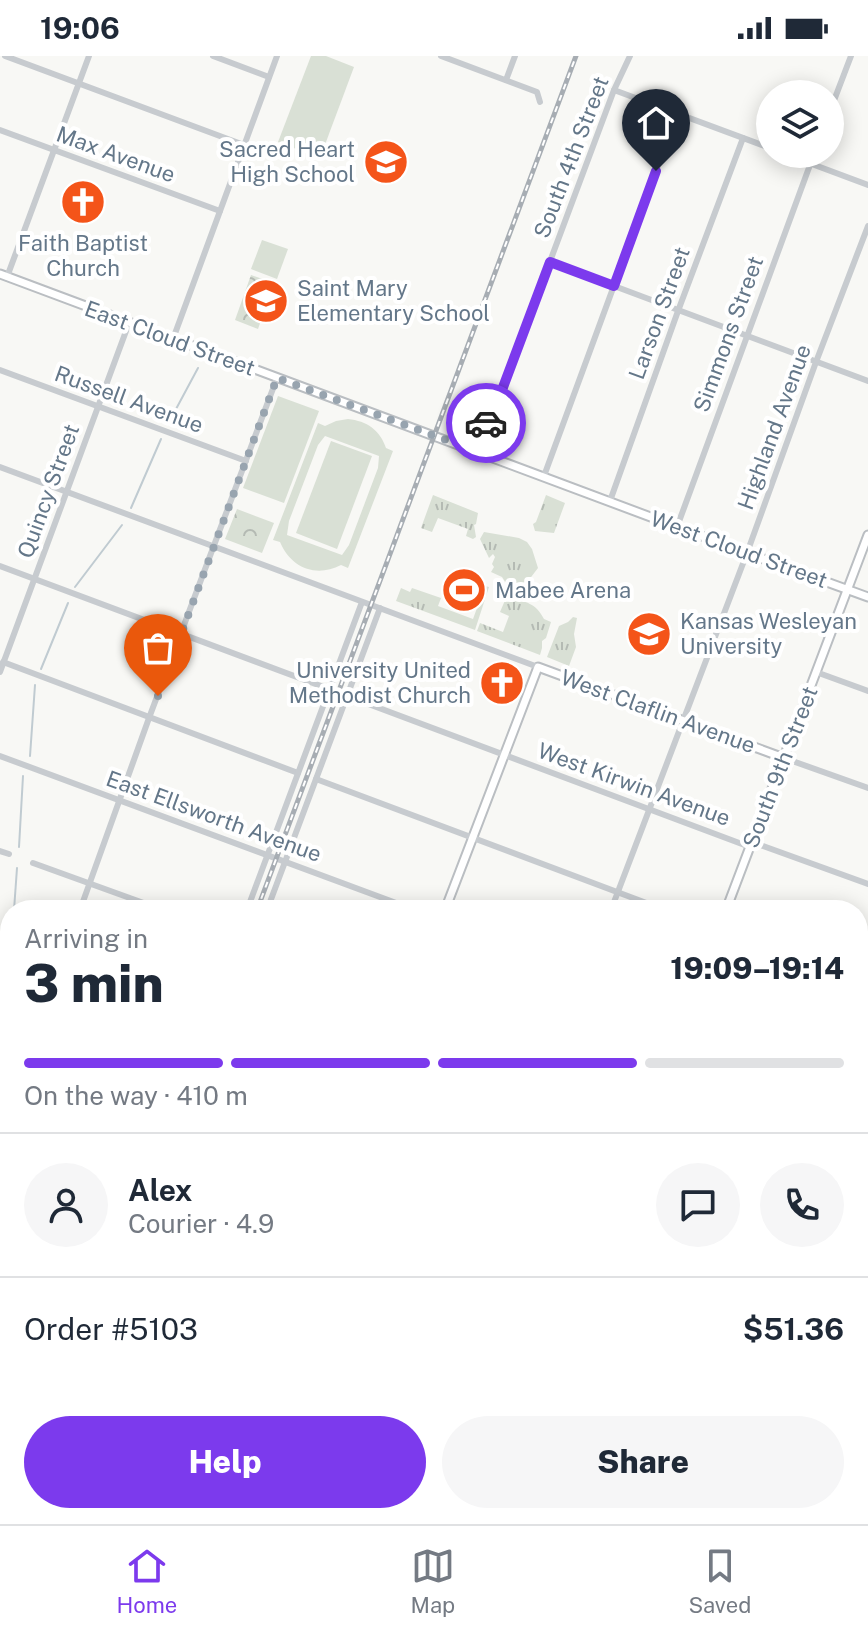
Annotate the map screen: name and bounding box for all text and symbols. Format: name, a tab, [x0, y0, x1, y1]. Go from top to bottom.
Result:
text: 19:06	[40, 10, 120, 46]
street label: South 4th Street	[528, 72, 614, 242]
map controls	[756, 80, 844, 168]
button: layers	[756, 80, 844, 168]
pin	[622, 89, 690, 171]
icon: home	[634, 101, 678, 145]
street label: Max Avenue	[53, 120, 179, 188]
place label: Sacred Heart High School	[219, 136, 355, 187]
school or university icon: Sacred Heart High School	[362, 138, 410, 186]
church icon: Faith Baptist Church	[59, 178, 107, 226]
place label: Faith Baptist Church	[18, 230, 148, 281]
street label: Larson Street	[623, 243, 695, 383]
street label: Simmons Street	[688, 252, 768, 416]
place label: Saint Mary Elementary School	[297, 275, 490, 326]
school or university icon: Saint Mary Elementary School	[242, 277, 290, 325]
street label: East Cloud Street	[81, 295, 259, 381]
street label: Highland Avenue	[732, 341, 816, 513]
street label: Russell Avenue	[51, 360, 207, 438]
courier	[446, 383, 526, 463]
icon: car	[464, 401, 508, 445]
street label: Quincy Street	[12, 420, 84, 562]
street label: West Cloud Street	[647, 505, 831, 593]
sports icon: Mabee Arena	[440, 566, 488, 614]
place label: Mabee Arena	[495, 577, 631, 603]
place label: Kansas Wesleyan University	[680, 608, 857, 659]
school or university icon: Kansas Wesleyan University	[625, 610, 673, 658]
pin	[124, 614, 192, 696]
icon: bag	[136, 626, 180, 670]
place label: University United Methodist Church	[289, 657, 471, 708]
church icon: University United Methodist Church	[478, 659, 526, 707]
street label: West Claflin Avenue	[557, 664, 759, 758]
street label: South 9th Street	[737, 682, 823, 852]
street label: West Kirwin Avenue	[534, 737, 734, 831]
street label: East Ellsworth Avenue	[103, 765, 325, 867]
text: Arriving in	[24, 923, 148, 954]
text: 19:09–19:14	[670, 950, 844, 986]
text: 3 min	[24, 953, 164, 1014]
text: On the way · 410 m	[24, 1080, 248, 1111]
button: person	[24, 1163, 108, 1247]
button: chat	[656, 1163, 740, 1247]
button: phone	[760, 1163, 844, 1247]
text: Alex	[128, 1172, 192, 1208]
text: Courier · 4.9	[128, 1208, 274, 1239]
text: Order #5103	[24, 1311, 198, 1347]
text: $51.36	[743, 1311, 844, 1347]
button: Help	[24, 1416, 426, 1508]
button: Share	[442, 1416, 844, 1508]
tab: Home	[117, 1544, 177, 1618]
tab: Map	[410, 1544, 455, 1618]
tab: Saved	[688, 1544, 751, 1618]

